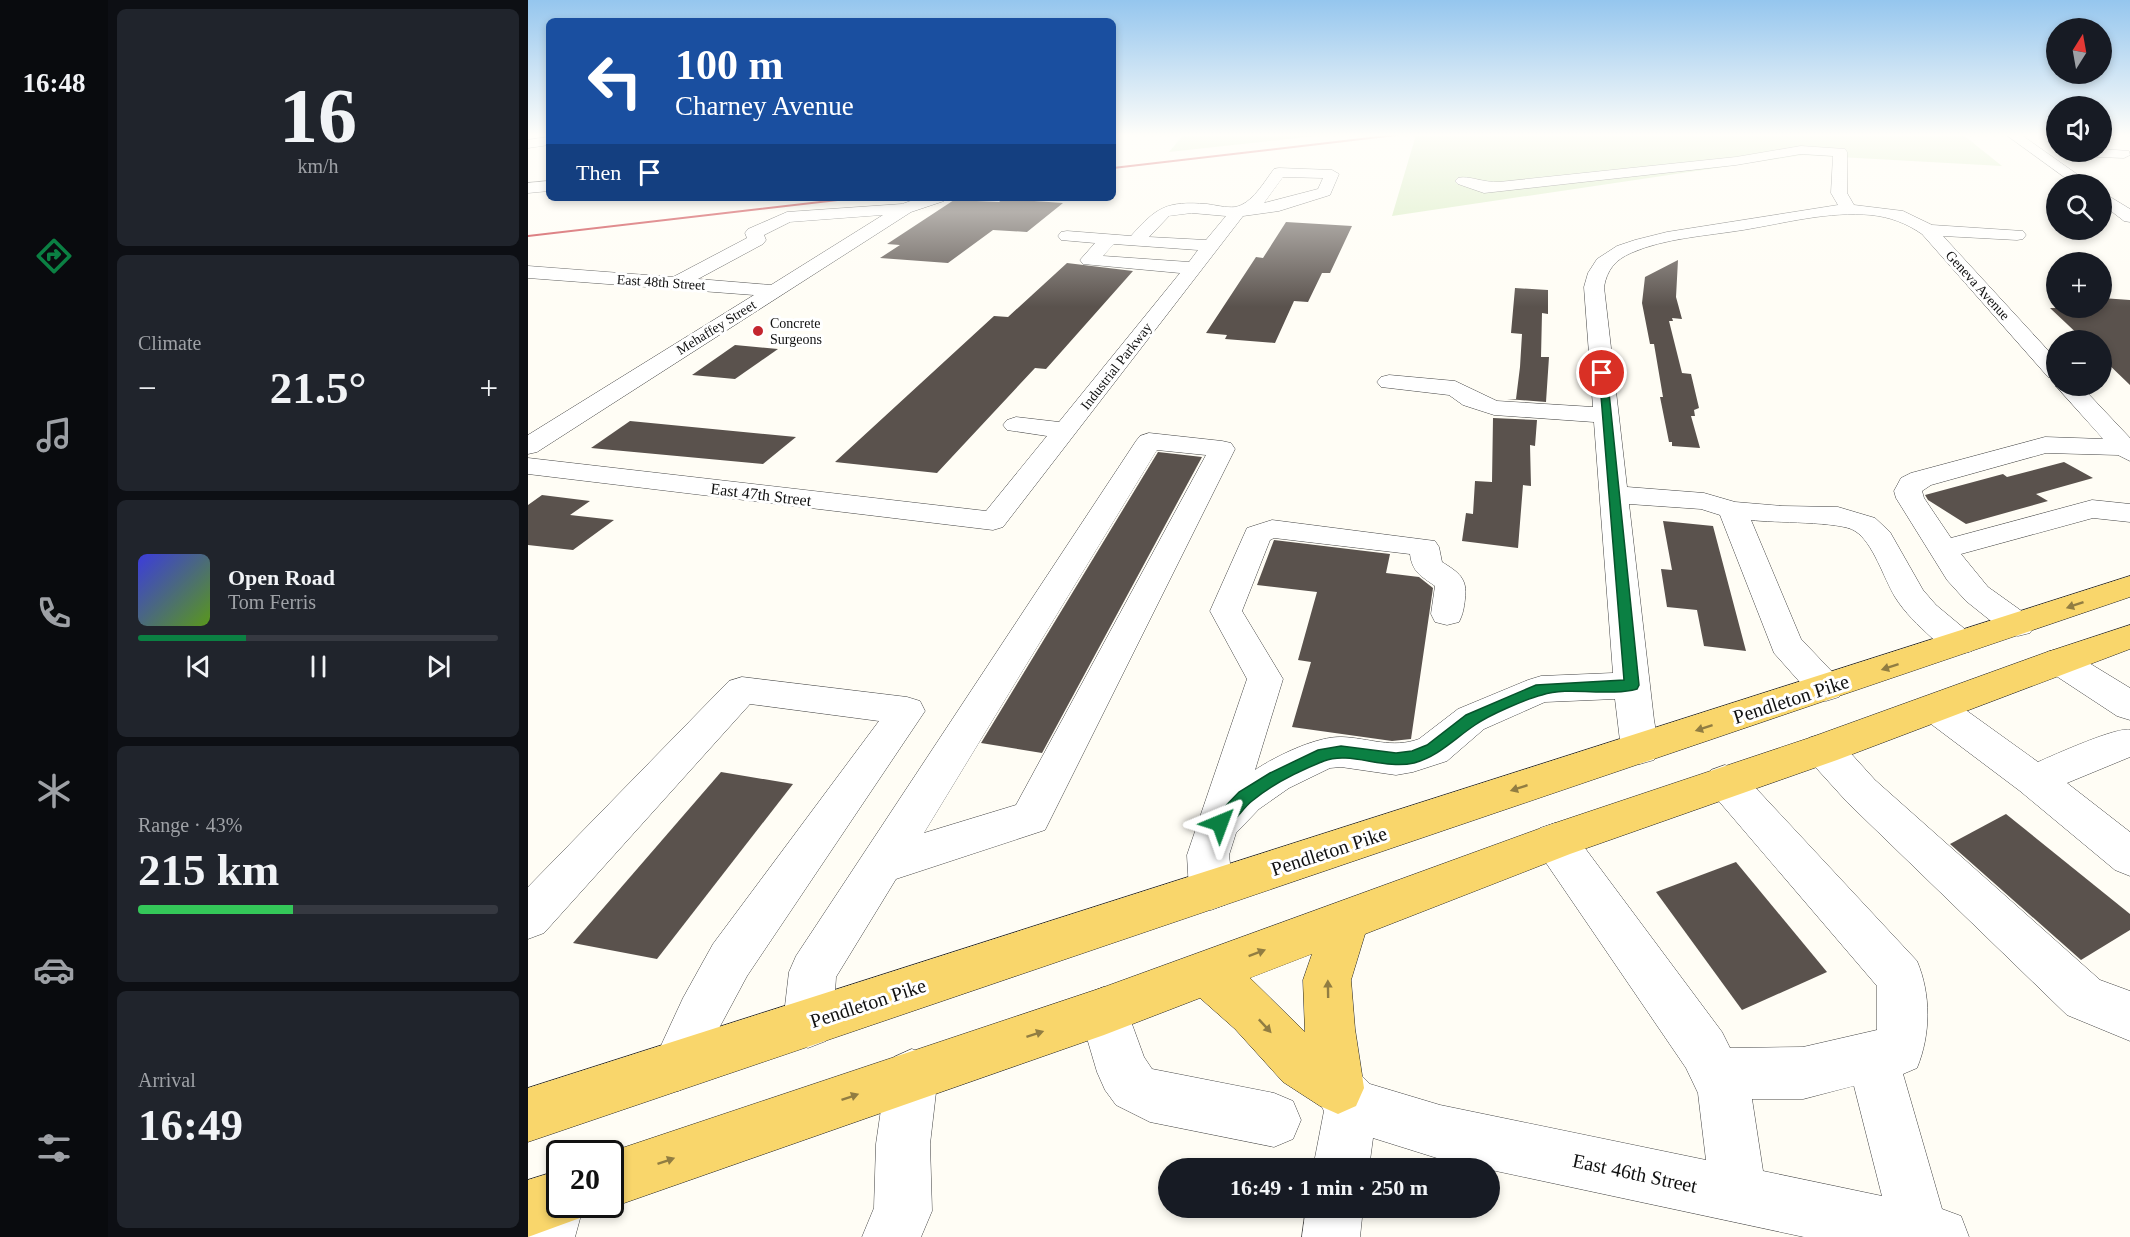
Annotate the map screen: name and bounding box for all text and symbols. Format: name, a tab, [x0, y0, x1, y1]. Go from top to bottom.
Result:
north arrow	[2046, 18, 2112, 84]
map controls	[2046, 18, 2112, 396]
icon: left	[576, 42, 654, 120]
text: 100 m	[675, 42, 784, 88]
text: 16:48	[23, 68, 86, 98]
text: 16	[279, 72, 357, 159]
text: Charney Avenue	[675, 91, 854, 121]
button: sound	[2046, 96, 2112, 162]
text: km/h	[297, 155, 339, 177]
icon: arrive	[633, 156, 666, 189]
text: Then	[576, 160, 621, 185]
button: search	[2046, 174, 2112, 240]
icon: directions	[33, 235, 75, 277]
street label: Geneva Avenue	[1943, 248, 2013, 323]
button: +	[2046, 252, 2112, 318]
street label: East 48th Street	[616, 272, 706, 293]
street label: Mehaffey Street	[674, 297, 759, 358]
place label: Concrete Surgeons	[770, 316, 822, 347]
street label: Industrial Parkway	[1078, 320, 1155, 413]
marker: Concrete Surgeons	[751, 324, 765, 338]
button: −	[2046, 330, 2112, 396]
text: Climate	[138, 332, 201, 354]
pin	[1576, 347, 1627, 398]
icon: arrive	[1585, 356, 1618, 389]
text: 21.5°	[270, 363, 366, 413]
text: −	[138, 370, 157, 406]
text: +	[479, 370, 498, 406]
icon: music	[33, 414, 75, 456]
street label: East 47th Street	[710, 480, 813, 509]
text: Open Road	[228, 565, 335, 590]
text: Tom Ferris	[228, 591, 316, 613]
icon: phone	[33, 592, 75, 634]
one-way arrow	[2066, 601, 2084, 611]
icon: previous	[182, 650, 215, 683]
icon: pause	[302, 650, 335, 683]
icon: next	[422, 650, 455, 683]
one-way arrow	[1881, 662, 1899, 672]
street label: Pendleton Pike	[1730, 670, 1852, 728]
one-way arrow	[1695, 723, 1713, 733]
icon: climate	[33, 770, 75, 812]
one-way arrow	[1510, 784, 1528, 794]
position arrow	[1188, 791, 1252, 855]
text: Range · 43%	[138, 814, 242, 836]
street label: Pendleton Pike	[1268, 822, 1390, 880]
text: 215 km	[138, 845, 279, 895]
one-way arrow	[1249, 948, 1267, 958]
icon: car	[33, 949, 75, 991]
street label: Pendleton Pike	[807, 974, 929, 1032]
one-way arrow	[1323, 979, 1332, 998]
one-way arrow	[1258, 1019, 1272, 1033]
one-way arrow	[1026, 1029, 1044, 1038]
text: Arrival	[138, 1069, 196, 1091]
one-way arrow	[841, 1091, 859, 1101]
text: 16:49	[138, 1100, 243, 1150]
icon: filters	[33, 1127, 75, 1169]
speed limit sign: 20	[546, 1140, 624, 1218]
street label: East 46th Street	[1571, 1149, 1700, 1197]
one-way arrow	[657, 1155, 675, 1165]
text: 16:49 · 1 min · 250 m	[1230, 1175, 1428, 1200]

